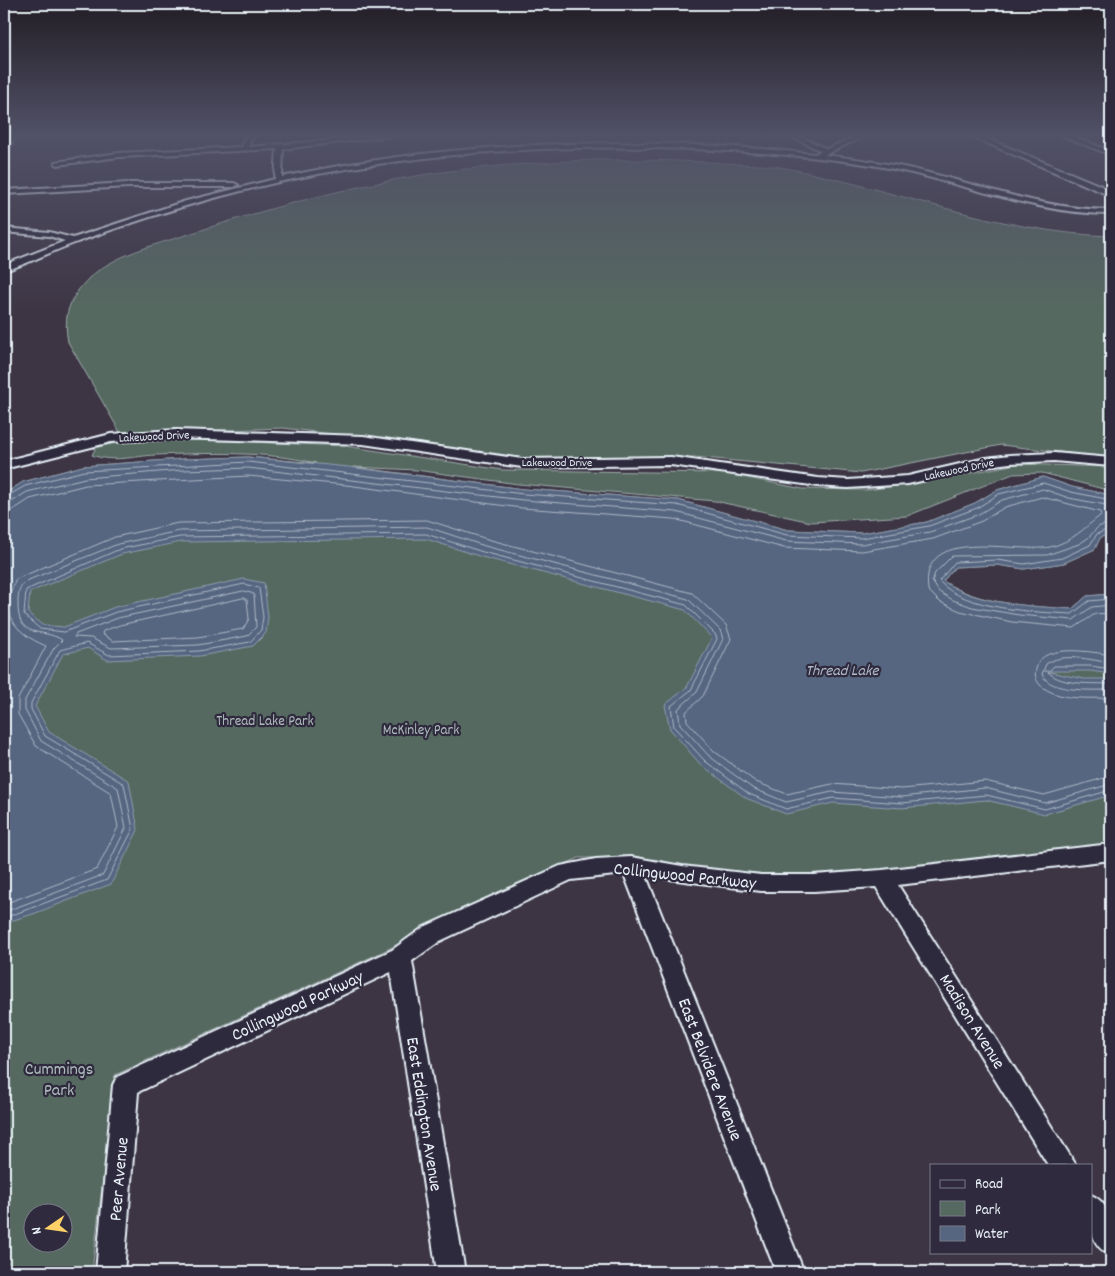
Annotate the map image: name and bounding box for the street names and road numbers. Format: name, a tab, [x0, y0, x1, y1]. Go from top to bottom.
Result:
street label: Lakewood Drive	[118, 427, 190, 448]
street label: Lakewood Drive	[522, 455, 592, 472]
street label: Lakewood Drive	[923, 455, 996, 486]
street label: Collingwood Parkway	[612, 858, 758, 897]
street label: Collingwood Parkway	[228, 965, 369, 1049]
street label: Madison Avenue	[932, 970, 1010, 1075]
street label: East Belvidere Avenue	[670, 995, 747, 1145]
street label: East Eddington Avenue	[398, 1035, 447, 1193]
street label: Peer Avenue	[104, 1136, 137, 1222]

